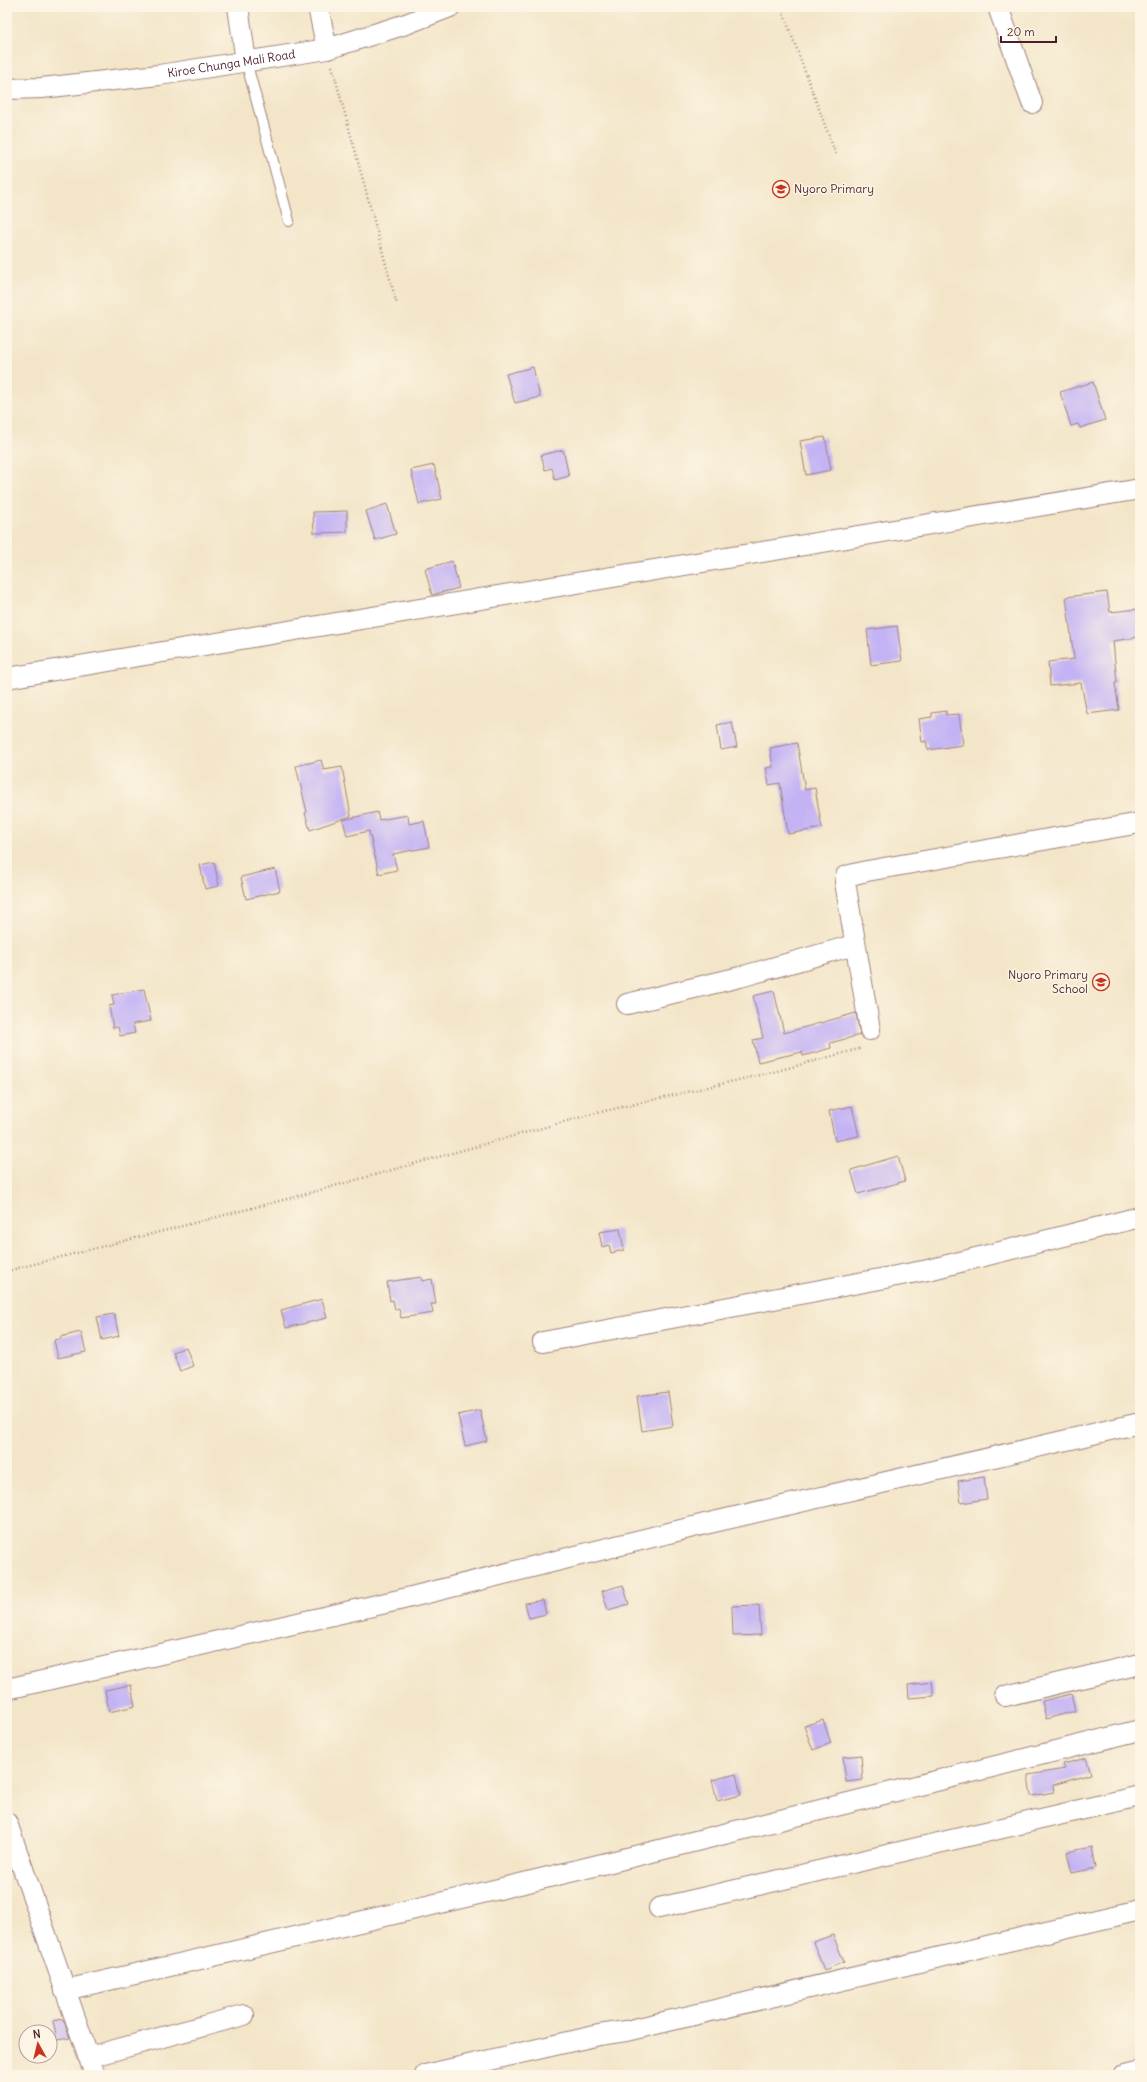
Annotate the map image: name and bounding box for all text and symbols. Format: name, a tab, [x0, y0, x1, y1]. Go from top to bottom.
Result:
scale bar	[1001, 18, 1056, 44]
text: 20 m	[1007, 24, 1035, 39]
street label: Kiroe Chunga Mali Road	[166, 46, 296, 81]
school or university icon: Nyoro Primary	[771, 179, 791, 199]
place label: Nyoro Primary	[794, 181, 874, 196]
place label: Nyoro Primary School	[1008, 967, 1088, 996]
school or university icon: Nyoro Primary School	[1091, 972, 1111, 992]
north arrow	[18, 2024, 58, 2064]
text: N	[32, 2027, 41, 2042]

